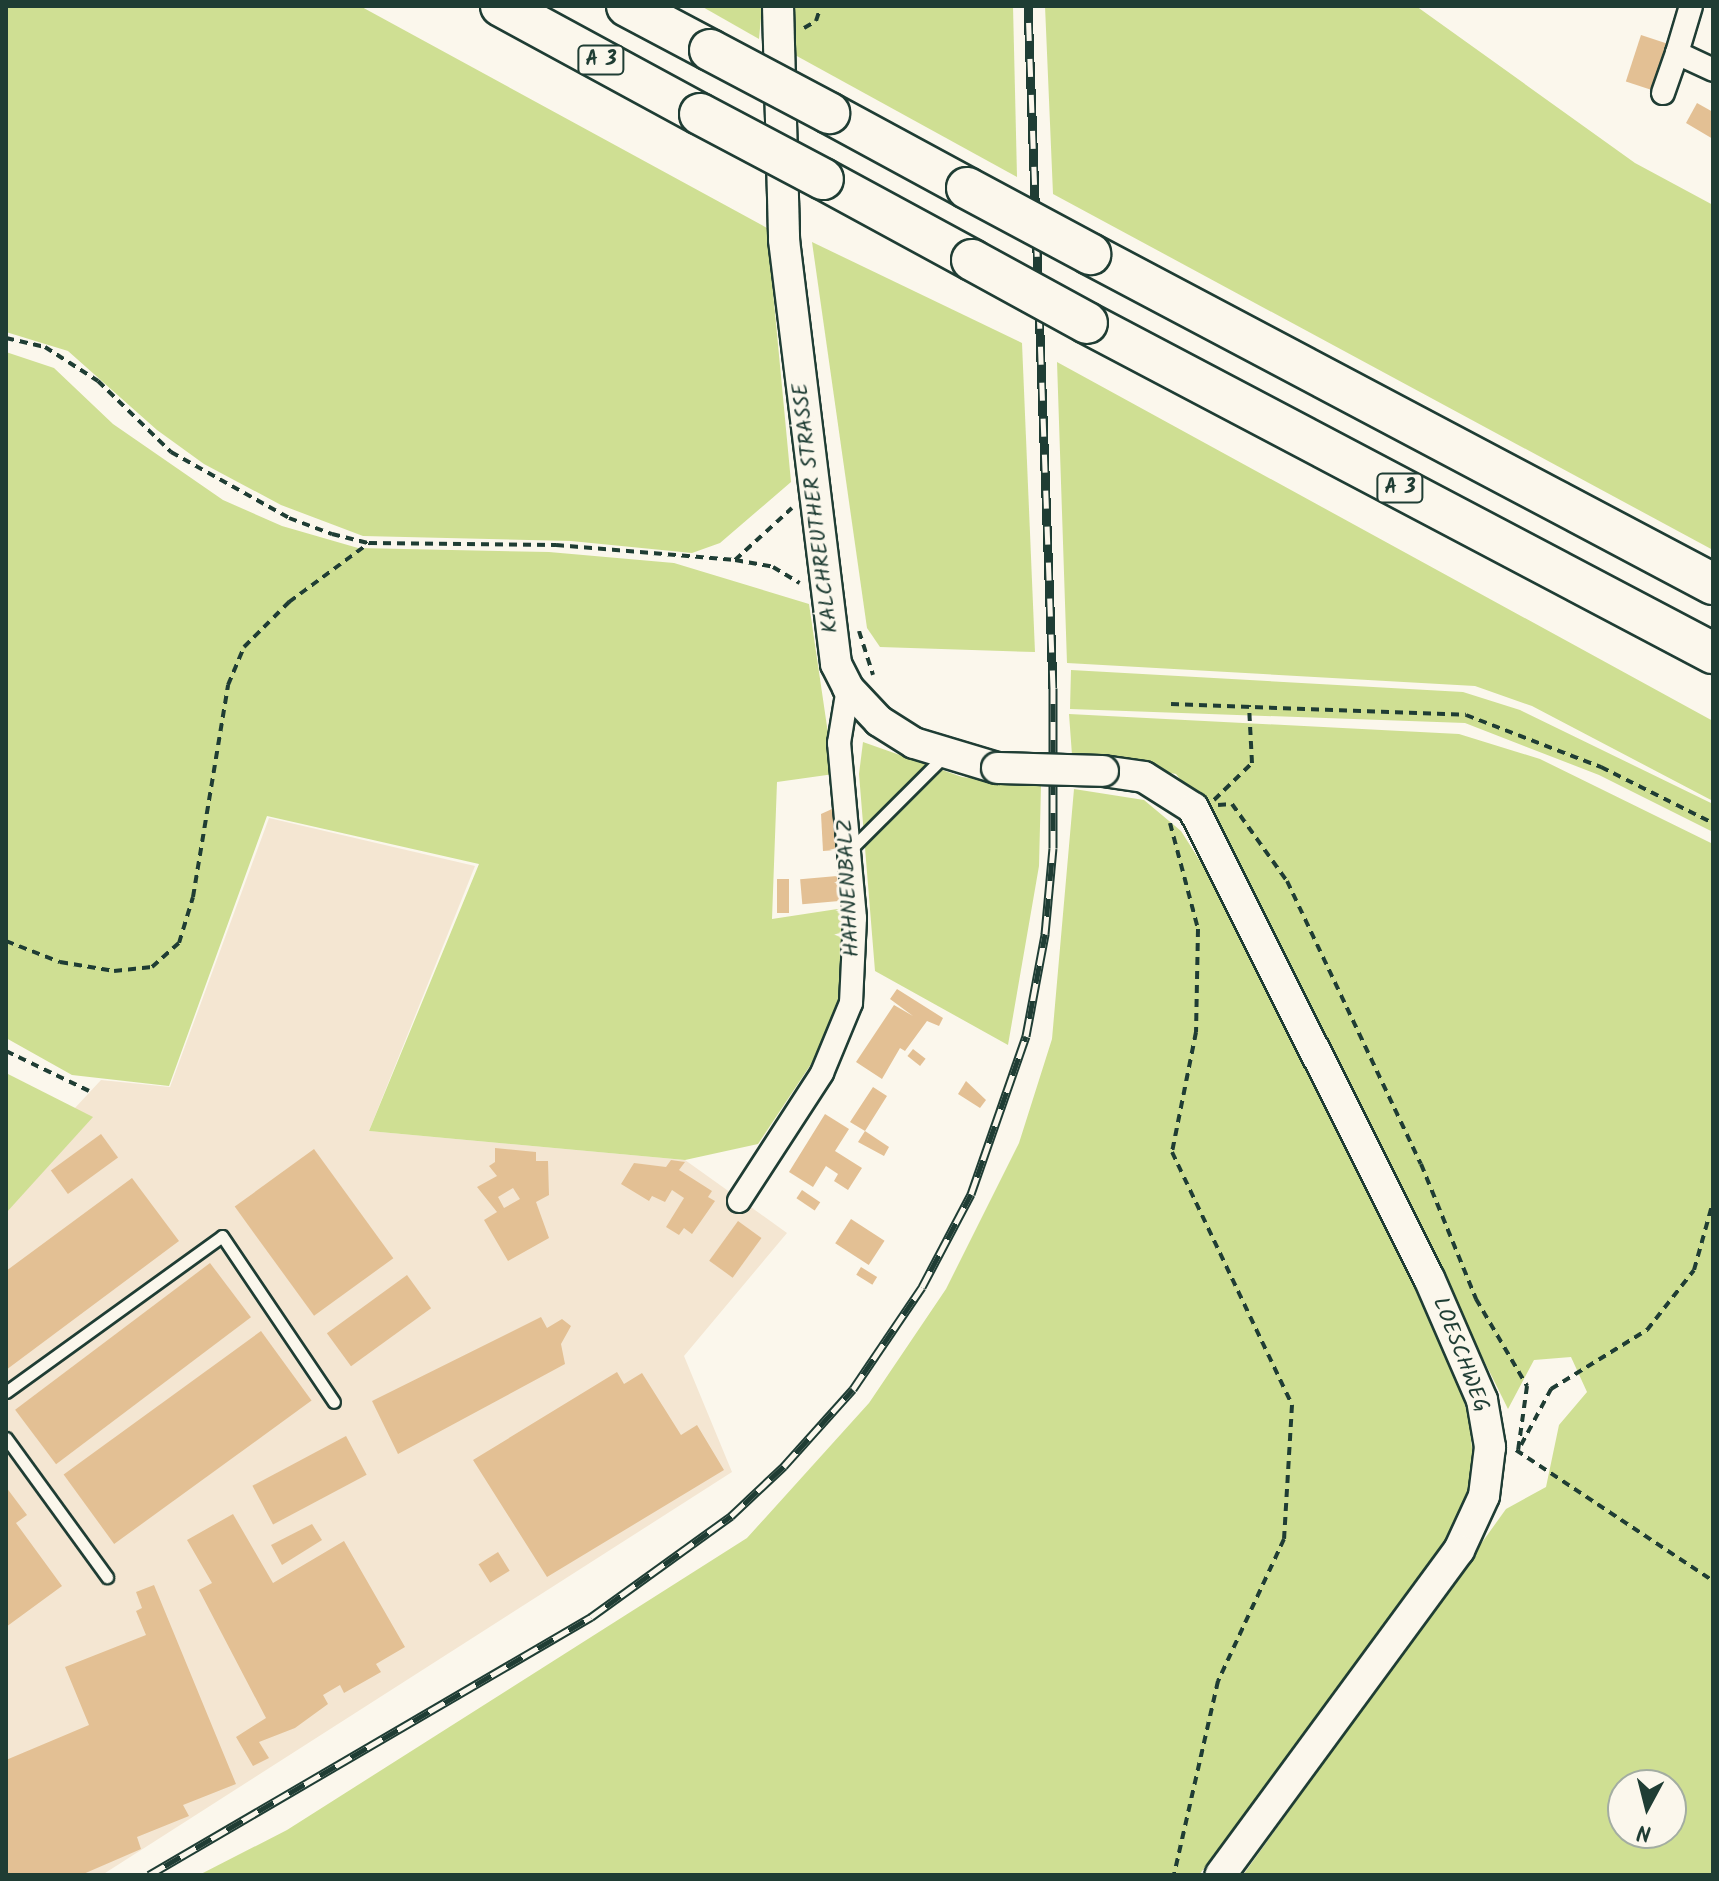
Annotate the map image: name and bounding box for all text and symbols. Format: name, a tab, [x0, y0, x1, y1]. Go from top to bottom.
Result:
road number: A 3	[577, 44, 625, 76]
street label: KALCHREUTHER STRASSE	[788, 381, 844, 635]
road number: A 3	[1376, 472, 1424, 504]
street label: HAHNENBALZ	[832, 818, 866, 958]
street label: LOESCHWEG	[1426, 1294, 1494, 1416]
north arrow	[1607, 1769, 1687, 1849]
text: N	[1635, 1813, 1653, 1850]

